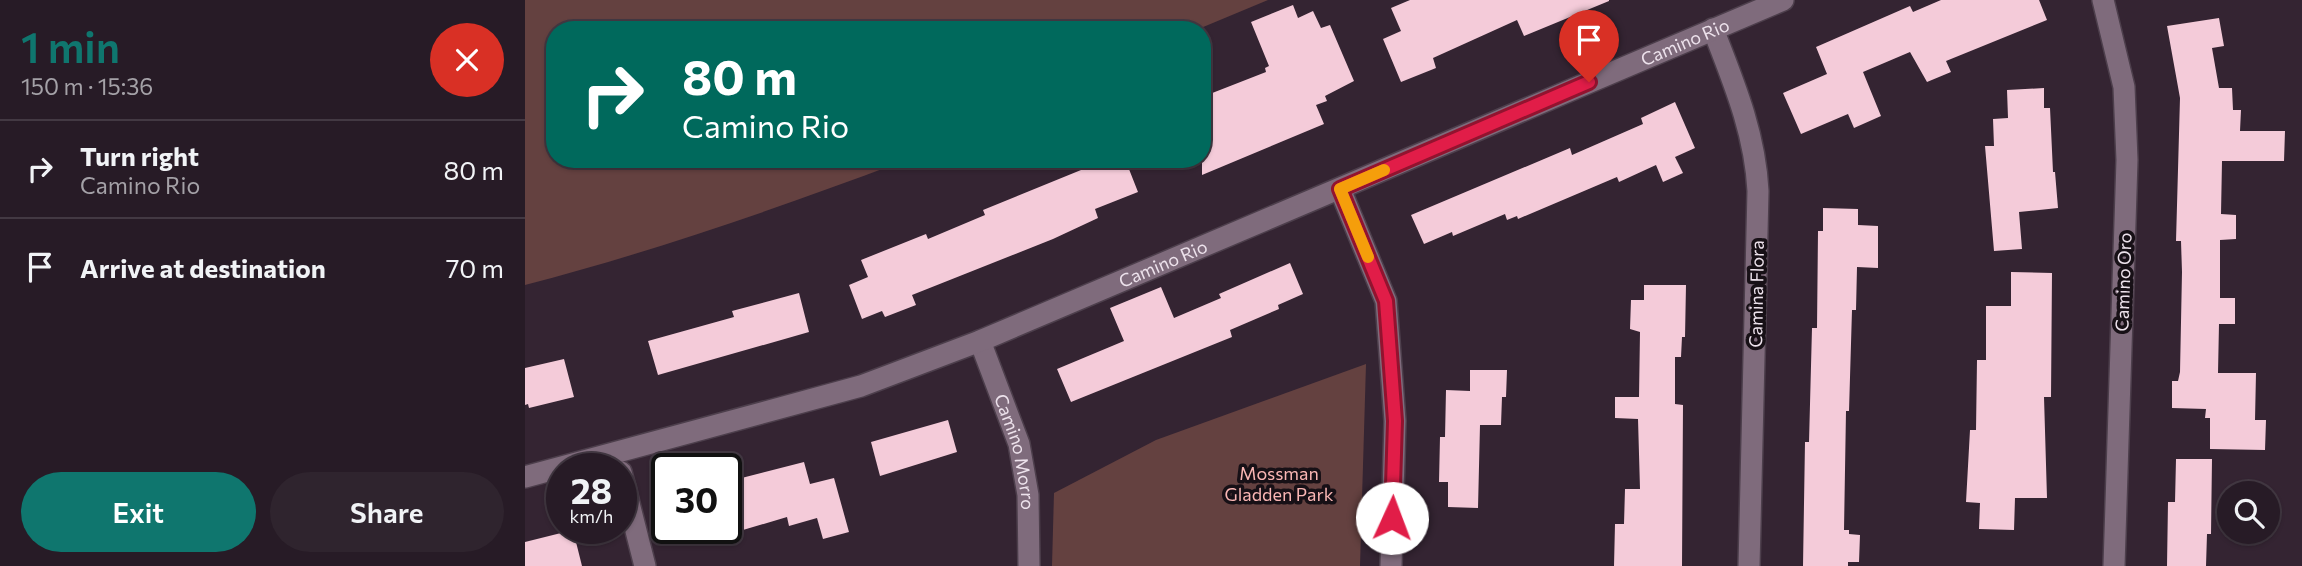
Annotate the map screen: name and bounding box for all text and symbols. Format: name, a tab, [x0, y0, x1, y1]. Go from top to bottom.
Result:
pin	[1559, 10, 1619, 82]
street label: Camino Rio	[1637, 13, 1732, 70]
text: 1 min	[21, 20, 120, 72]
icon: arrive	[1570, 21, 1608, 59]
button: close	[430, 23, 504, 97]
text: 80 m	[682, 45, 797, 105]
icon: right	[567, 49, 658, 140]
text: 150 m · 15:36	[21, 72, 153, 100]
text: Camino Rio	[682, 105, 849, 145]
text: Turn right	[80, 140, 199, 171]
icon: right	[21, 150, 59, 188]
text: 80 m	[444, 154, 504, 185]
text: Camino Rio	[80, 171, 200, 199]
street label: Camino Oro	[2110, 232, 2136, 332]
street label: Camino Rio	[1115, 235, 1210, 292]
street label: Camina Flora	[1744, 240, 1768, 348]
icon: arrive	[21, 248, 59, 286]
text: Arrive at destination	[80, 252, 326, 283]
text: 70 m	[446, 252, 504, 283]
street label: Camino Morro	[990, 391, 1039, 510]
speed limit sign: 30	[651, 453, 742, 544]
park label: Mossman Gladden Park	[1225, 462, 1334, 505]
text: 28	[571, 468, 612, 511]
button: Exit	[21, 472, 256, 552]
button: Share	[270, 472, 504, 552]
position arrow	[1355, 481, 1429, 555]
map controls	[2217, 481, 2280, 544]
button: search	[2217, 481, 2280, 544]
text: km/h	[570, 505, 613, 527]

